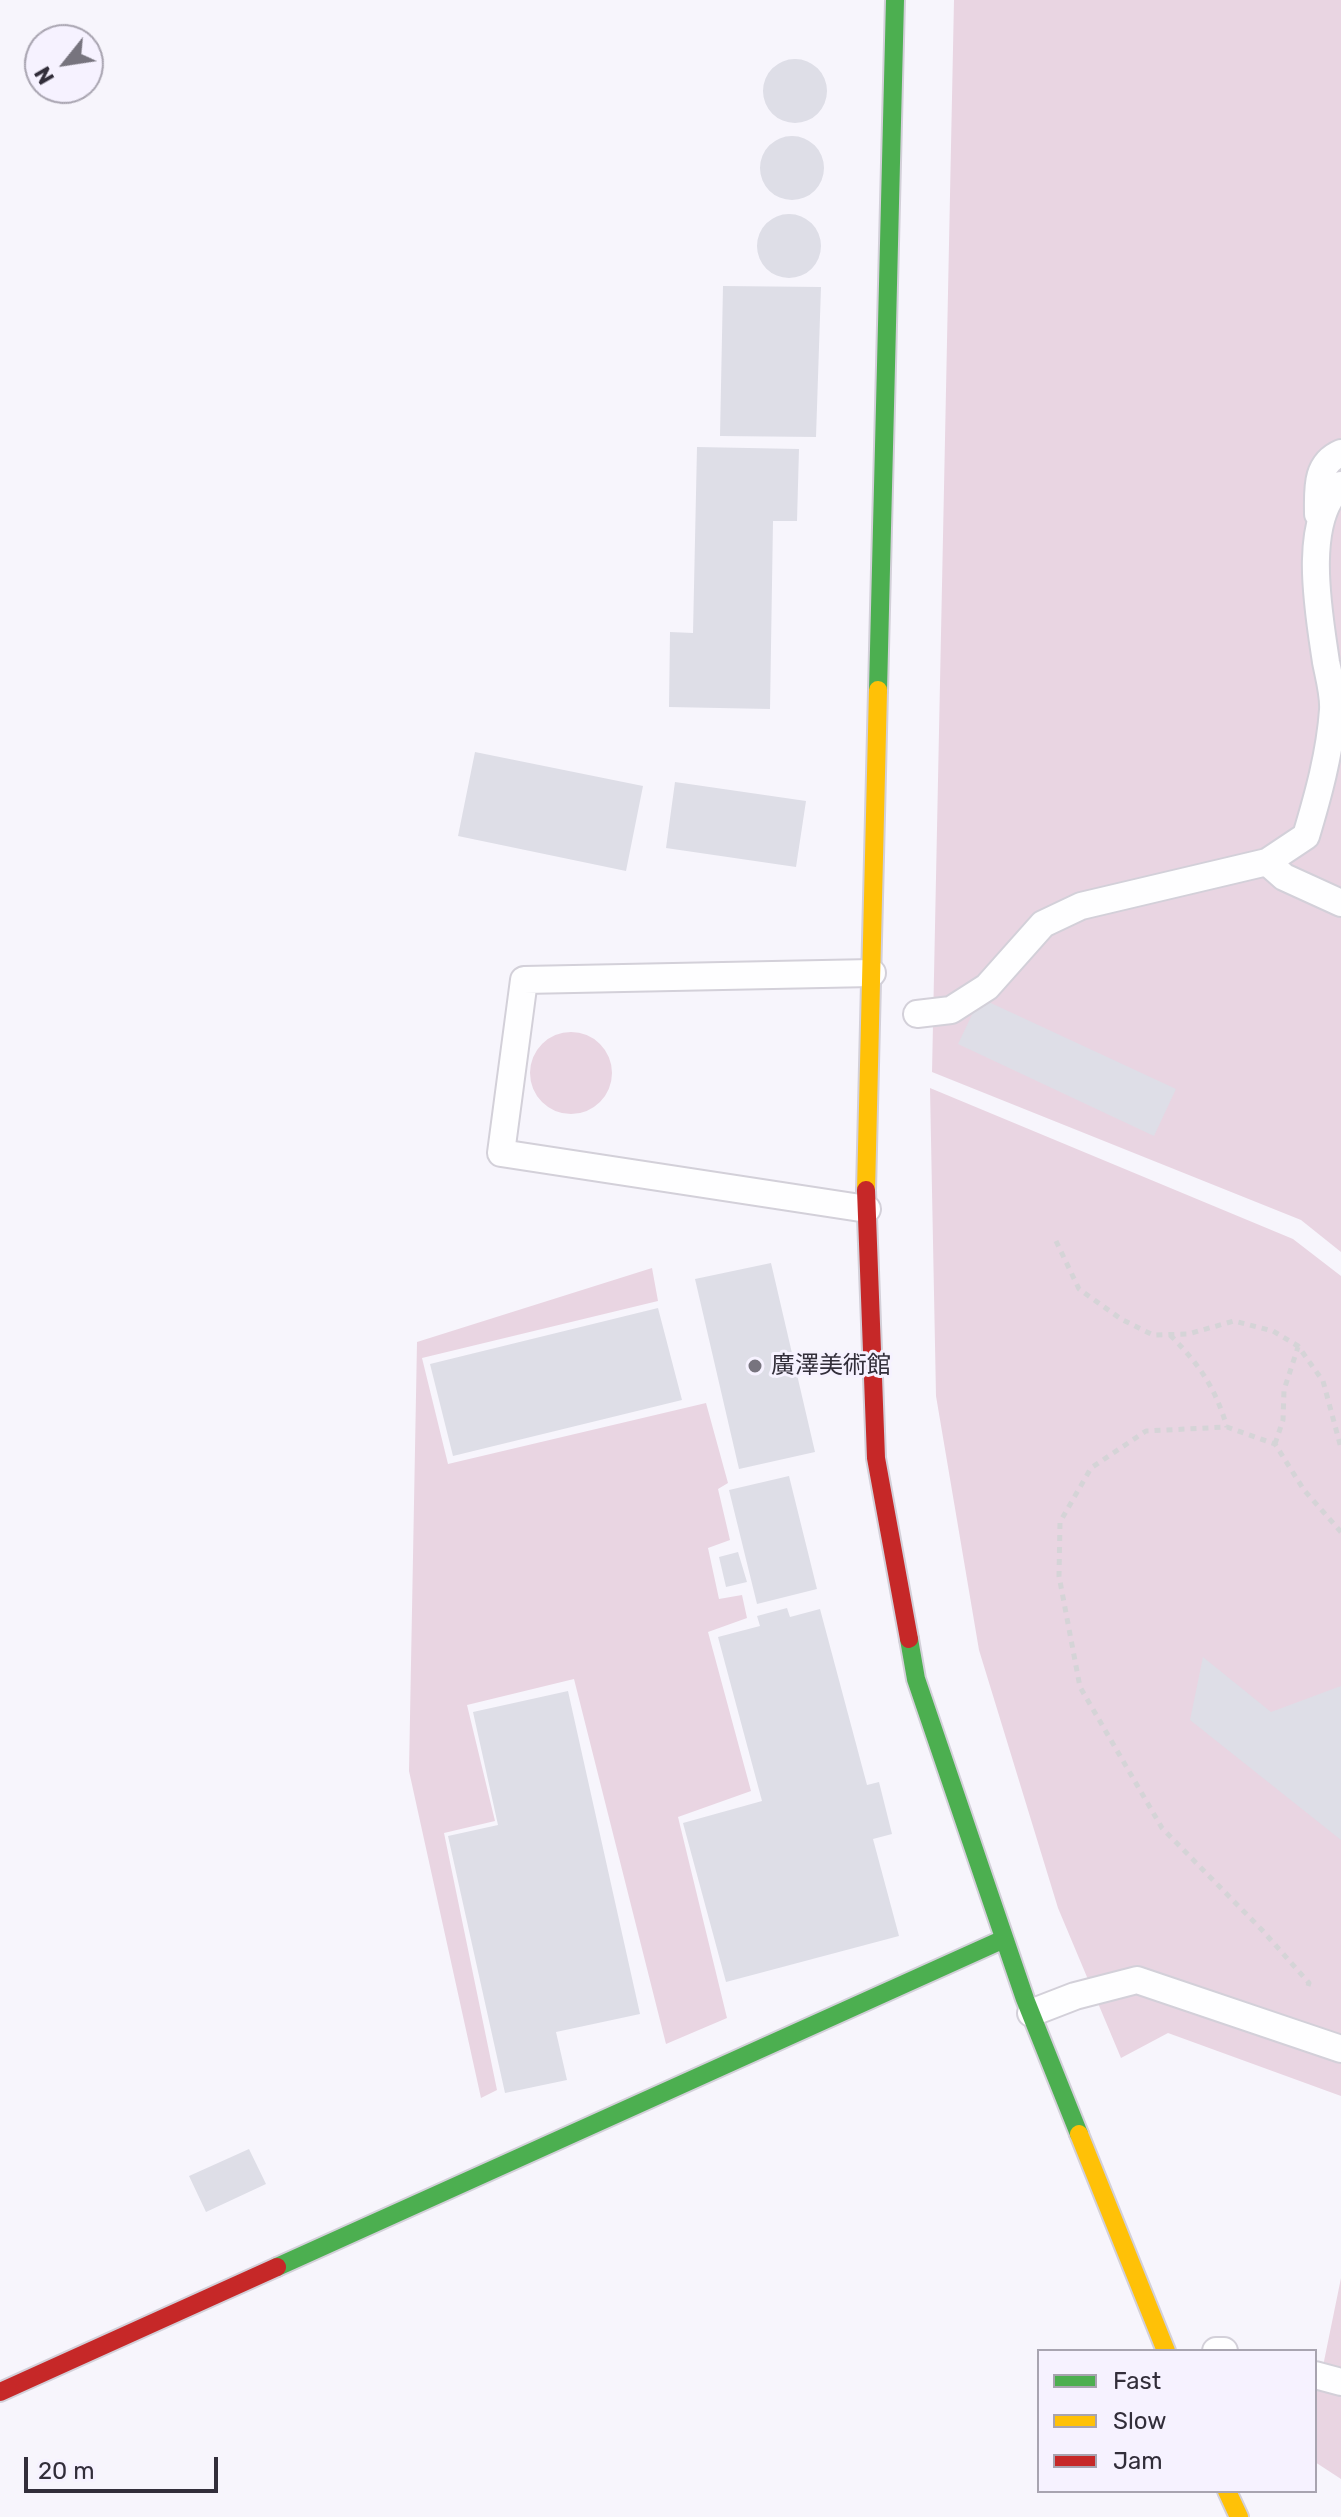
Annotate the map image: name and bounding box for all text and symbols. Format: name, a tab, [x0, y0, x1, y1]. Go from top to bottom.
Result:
north arrow	[24, 24, 104, 104]
text: N	[29, 62, 60, 89]
place label: 廣澤美術館	[771, 1352, 891, 1380]
marker: 廣澤美術館	[746, 1357, 764, 1375]
legend	[1037, 2349, 1317, 2493]
text: Fast	[1113, 2367, 1161, 2395]
text: Slow	[1113, 2407, 1166, 2435]
scale bar	[28, 2441, 222, 2491]
text: Jam	[1113, 2447, 1163, 2475]
text: 20 m	[38, 2457, 95, 2485]

